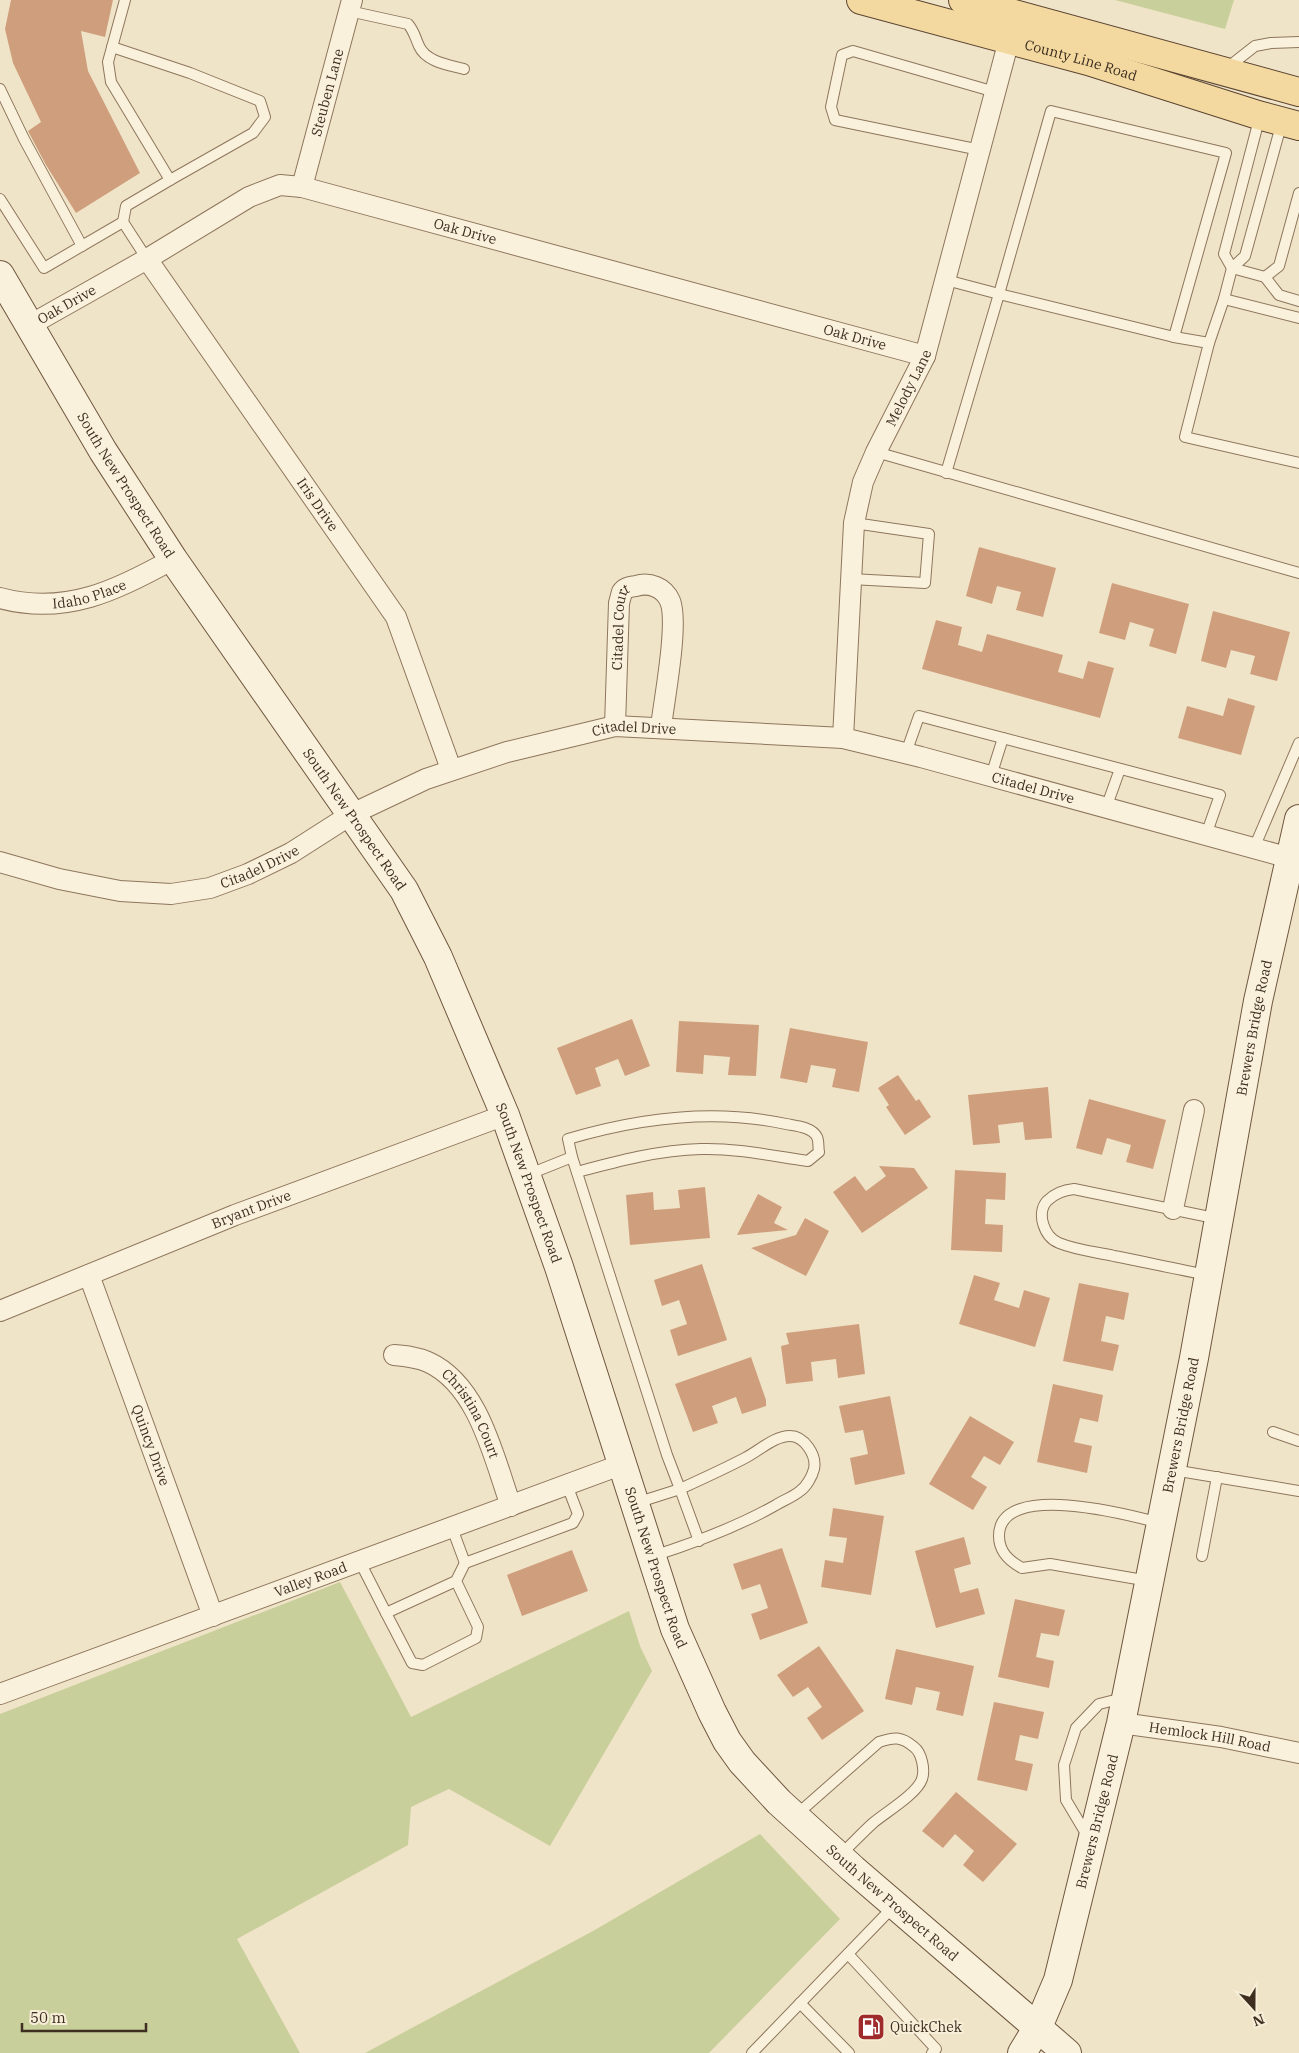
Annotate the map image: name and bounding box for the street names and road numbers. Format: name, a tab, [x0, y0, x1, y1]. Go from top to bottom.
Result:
street label: County Line Road	[1023, 35, 1140, 85]
street label: Steuben Lane	[307, 46, 348, 138]
street label: Oak Drive	[432, 214, 499, 248]
street label: Oak Drive	[34, 281, 99, 328]
street label: Oak Drive	[822, 320, 888, 354]
street label: Melody Lane	[882, 348, 935, 429]
street label: South New Prospect Road	[73, 409, 179, 562]
street label: Iris Drive	[293, 474, 343, 535]
street label: Idaho Place	[52, 575, 129, 613]
street label: Citadel Court	[608, 579, 632, 671]
street label: Citadel Drive	[590, 717, 677, 740]
street label: South New Prospect Road	[299, 745, 411, 894]
street label: Citadel Drive	[990, 768, 1076, 808]
street label: Citadel Drive	[218, 841, 303, 893]
street label: Brewers Bridge Road	[1232, 958, 1276, 1097]
street label: South New Prospect Road	[492, 1100, 566, 1266]
street label: Bryant Drive	[209, 1186, 293, 1233]
street label: Brewers Bridge Road	[1158, 1355, 1203, 1495]
street label: Christina Court	[438, 1365, 503, 1460]
street label: Quincy Drive	[128, 1402, 174, 1488]
street label: South New Prospect Road	[621, 1484, 692, 1651]
street label: Valley Road	[272, 1558, 350, 1601]
street label: Hemlock Hill Road	[1148, 1718, 1273, 1756]
street label: Brewers Bridge Road	[1072, 1752, 1122, 1890]
street label: South New Prospect Road	[823, 1840, 963, 1965]

